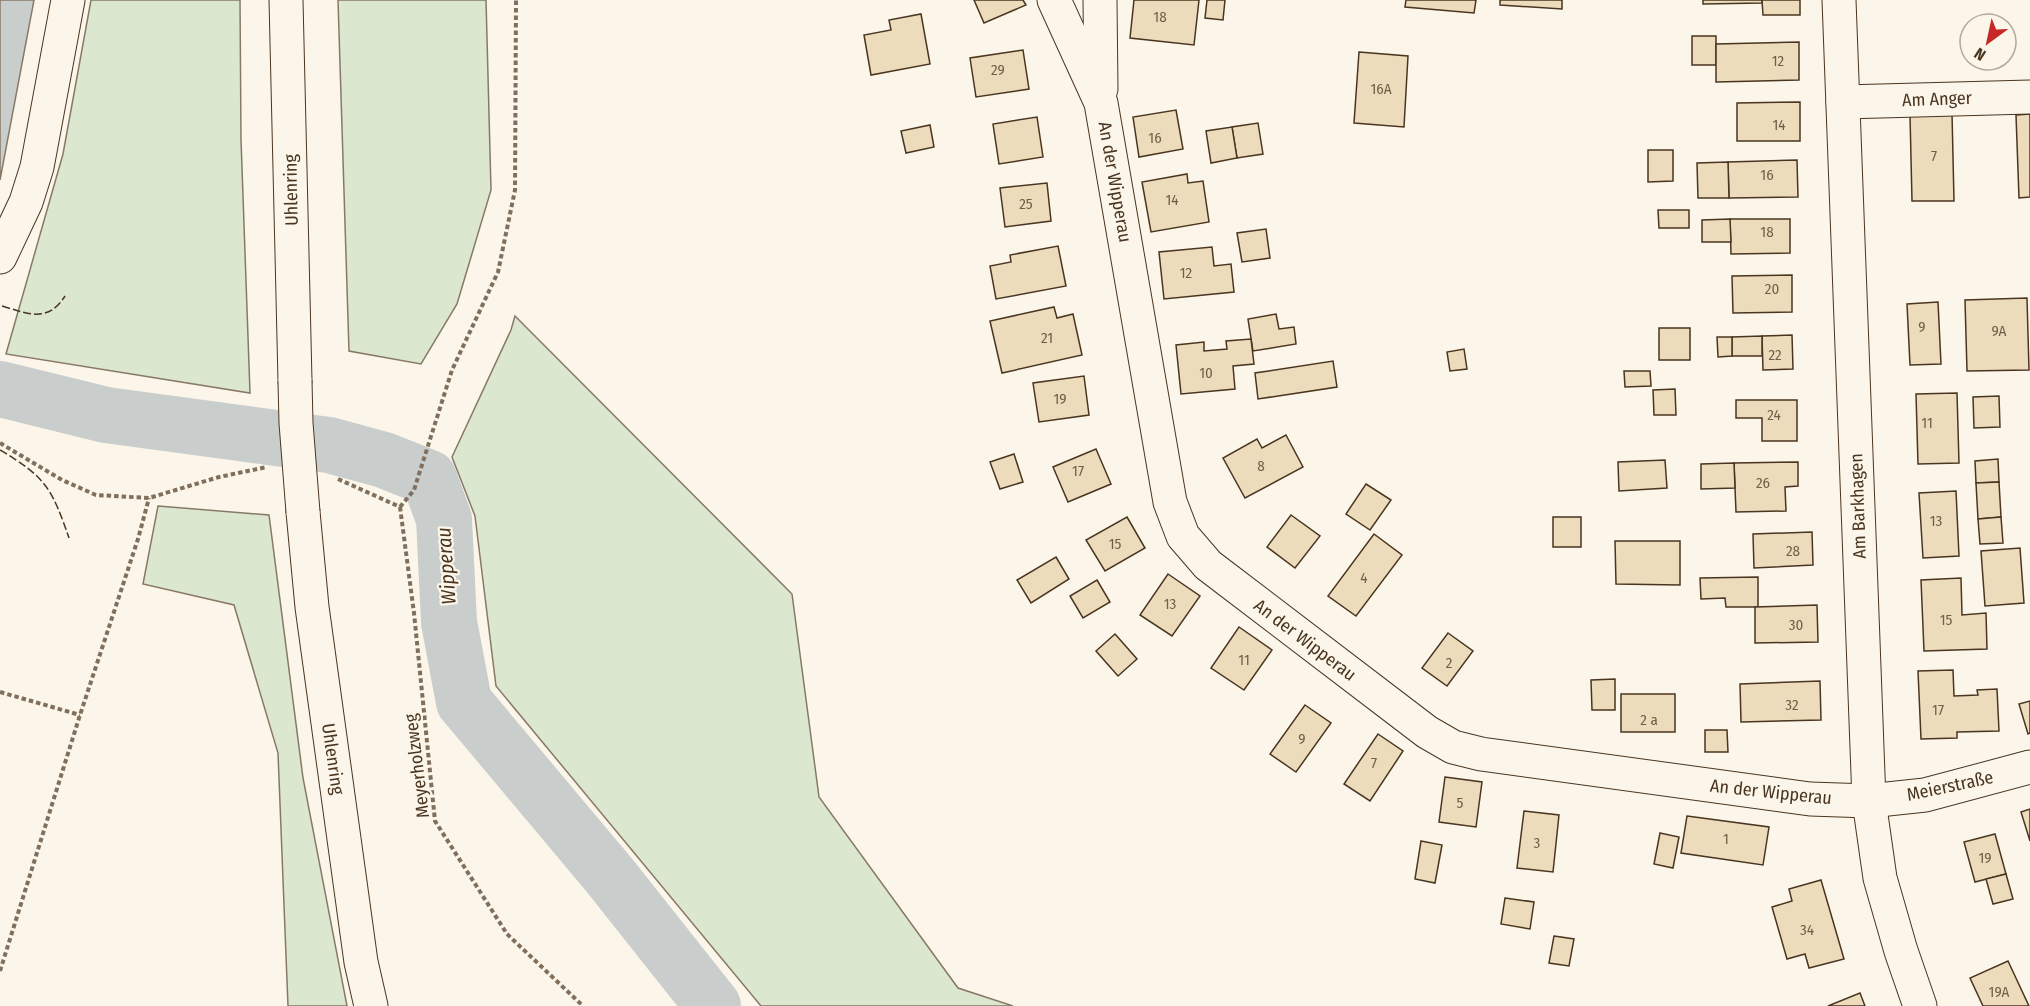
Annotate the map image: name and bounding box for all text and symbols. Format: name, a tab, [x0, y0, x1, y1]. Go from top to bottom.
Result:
house number: 18	[1153, 8, 1167, 26]
north arrow	[1958, 12, 2018, 72]
text: N	[1971, 44, 1989, 65]
house number: 12	[1772, 52, 1785, 70]
house number: 29	[991, 61, 1005, 79]
house number: 16A	[1370, 80, 1392, 98]
street label: Am Anger	[1902, 87, 1973, 111]
house number: 14	[1772, 116, 1786, 134]
street label: An der Wipperau	[1094, 120, 1136, 244]
house number: 16	[1148, 129, 1162, 147]
house number: 7	[1931, 147, 1937, 165]
street label: Uhlenring	[279, 153, 303, 226]
house number: 16	[1760, 166, 1774, 184]
house number: 14	[1165, 191, 1179, 209]
house number: 25	[1019, 195, 1033, 213]
house number: 18	[1760, 223, 1774, 241]
house number: 12	[1180, 264, 1193, 282]
house number: 20	[1765, 280, 1779, 298]
house number: 9	[1918, 318, 1926, 336]
house number: 9A	[1991, 322, 2007, 340]
house number: 21	[1041, 329, 1053, 347]
house number: 22	[1768, 346, 1782, 364]
house number: 10	[1199, 364, 1213, 382]
house number: 19	[1053, 390, 1067, 408]
house number: 24	[1767, 406, 1781, 424]
house number: 11	[1921, 414, 1933, 432]
street label: Am Barkhagen	[1845, 453, 1871, 559]
house number: 8	[1257, 457, 1265, 475]
house number: 17	[1072, 462, 1084, 480]
house number: 26	[1756, 474, 1770, 492]
house number: 13	[1930, 512, 1943, 530]
water label: Wipperau	[431, 526, 461, 606]
house number: 15	[1109, 535, 1121, 553]
house number: 28	[1786, 542, 1800, 560]
house number: 4	[1360, 569, 1368, 587]
street label: An der Wipperau	[1250, 594, 1360, 686]
house number: 13	[1164, 595, 1177, 613]
house number: 15	[1940, 611, 1952, 629]
house number: 30	[1789, 616, 1803, 634]
house number: 11	[1238, 651, 1250, 669]
house number: 2	[1446, 654, 1453, 672]
house number: 32	[1785, 696, 1799, 714]
house number: 17	[1932, 701, 1944, 719]
house number: 2 a	[1640, 711, 1658, 729]
street label: Meyerholzweg	[400, 712, 434, 819]
street label: Uhlenring	[317, 722, 349, 797]
house number: 9	[1298, 730, 1306, 748]
house number: 7	[1371, 754, 1377, 772]
street label: Meierstraße	[1905, 766, 1995, 806]
street label: An der Wipperau	[1709, 775, 1833, 809]
house number: 5	[1457, 794, 1464, 812]
house number: 1	[1723, 830, 1729, 848]
house number: 3	[1534, 834, 1541, 852]
house number: 19	[1978, 849, 1992, 867]
house number: 34	[1800, 921, 1814, 939]
house number: 19A	[1989, 983, 2010, 1001]

